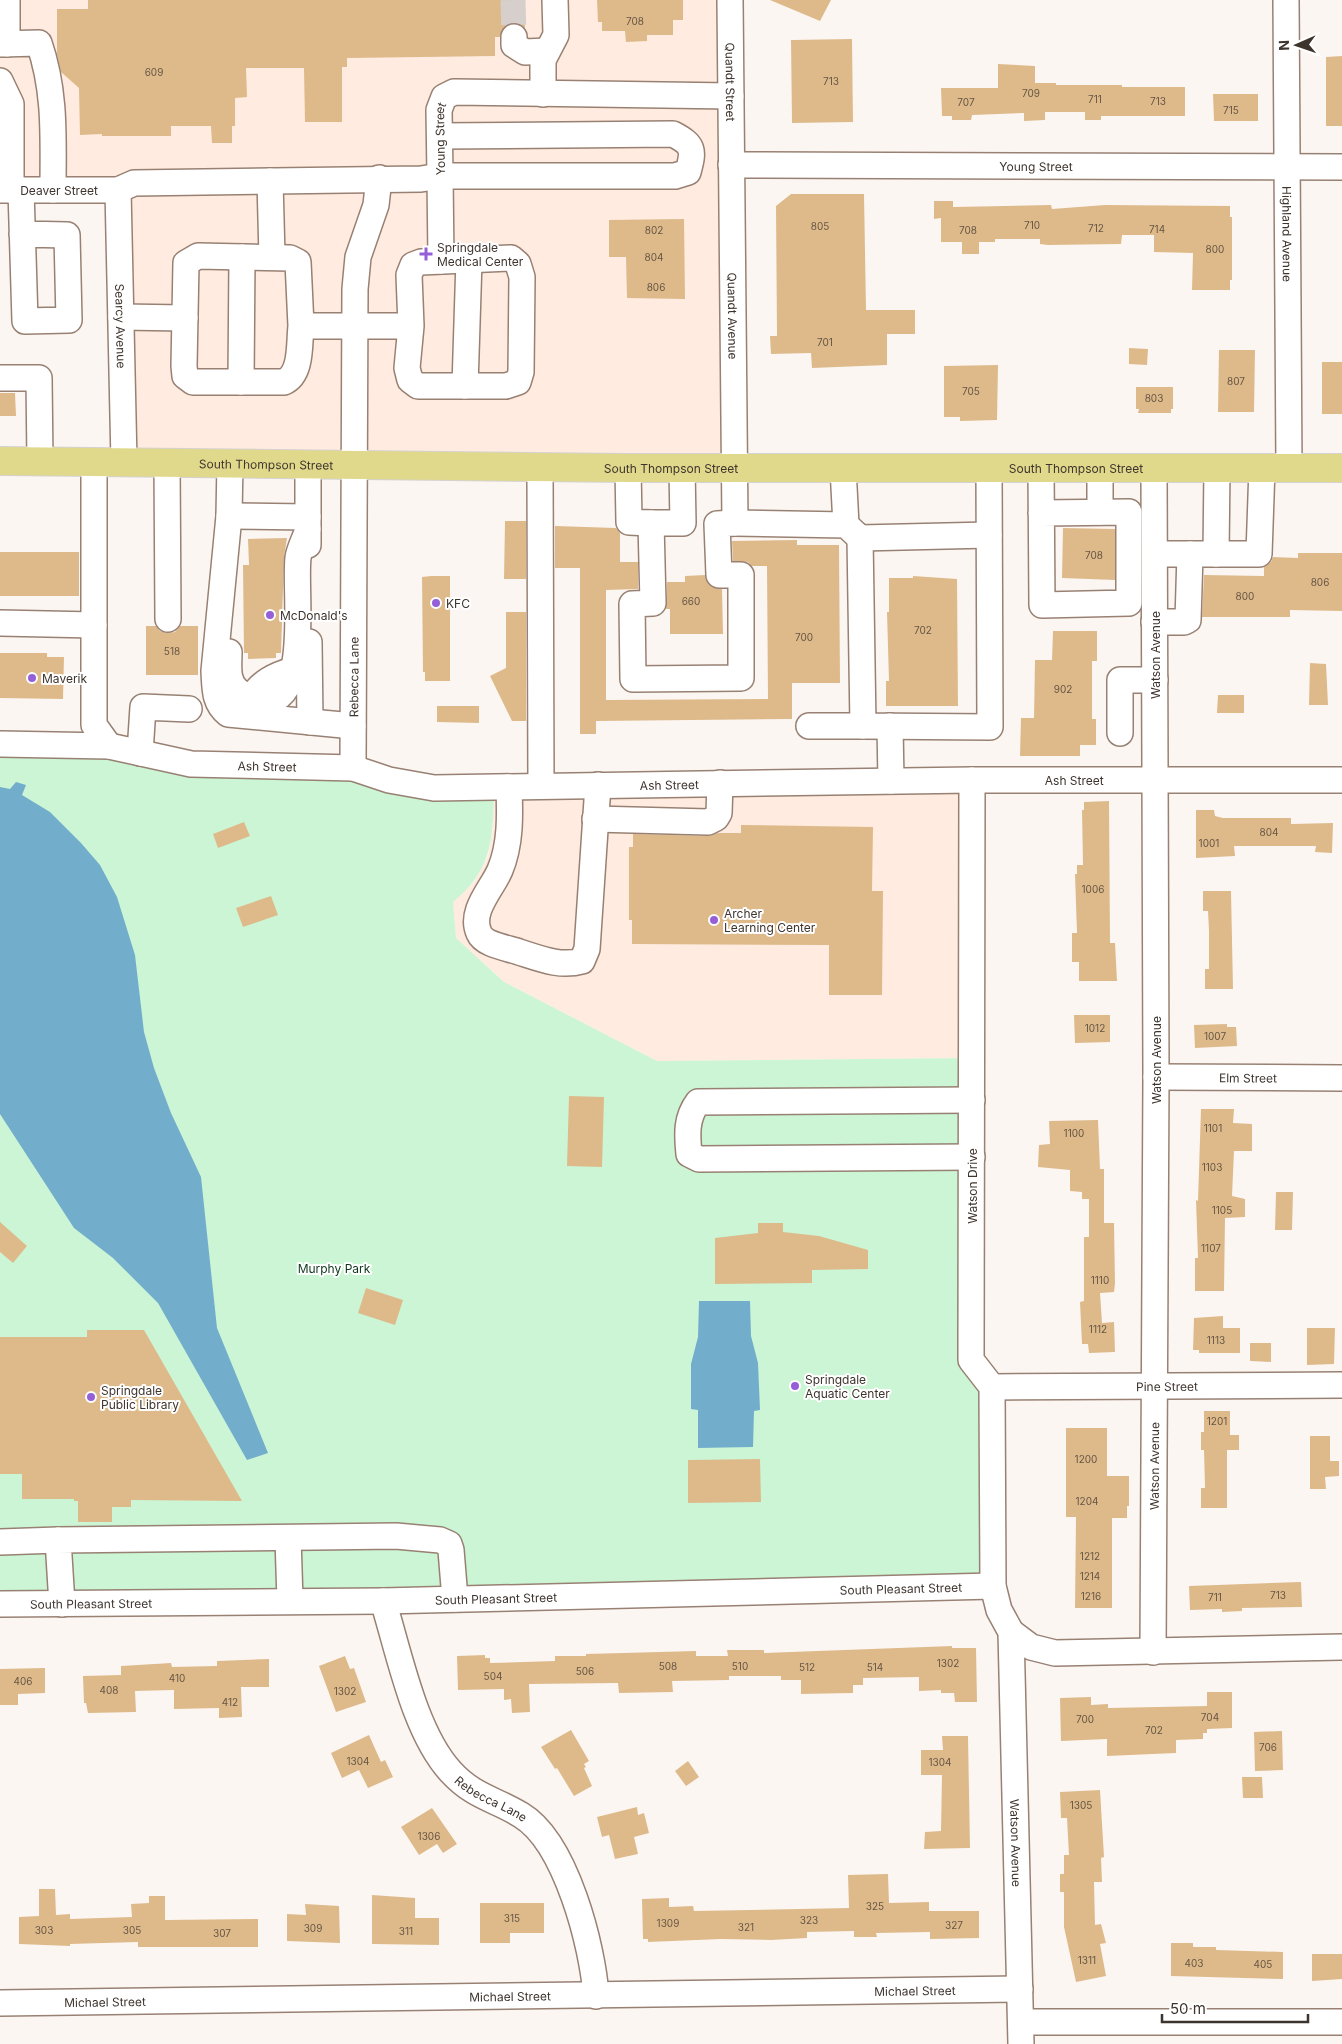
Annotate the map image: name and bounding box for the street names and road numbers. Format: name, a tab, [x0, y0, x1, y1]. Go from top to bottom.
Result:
street label: Quandt Street	[723, 42, 739, 122]
street label: Young Street	[431, 100, 449, 175]
street label: Young Street	[999, 158, 1073, 174]
street label: Deaver Street	[20, 183, 98, 198]
street label: Highland Avenue	[1280, 186, 1295, 282]
street label: Quandt Avenue	[725, 272, 741, 360]
street label: Searcy Avenue	[113, 283, 129, 369]
street label: South Thompson Street	[199, 456, 333, 472]
street label: South Thompson Street	[604, 460, 738, 476]
street label: South Thompson Street	[1009, 461, 1143, 476]
street label: Watson Avenue	[1148, 611, 1163, 699]
street label: Rebecca Lane	[346, 637, 361, 717]
street label: Ash Street	[237, 758, 297, 774]
street label: Ash Street	[1045, 773, 1104, 788]
street label: Ash Street	[640, 777, 699, 792]
street label: Watson Avenue	[1149, 1016, 1164, 1104]
street label: Elm Street	[1219, 1070, 1277, 1085]
street label: Watson Drive	[965, 1148, 980, 1224]
street label: Pine Street	[1136, 1378, 1198, 1394]
street label: Watson Avenue	[1146, 1422, 1162, 1510]
street label: South Pleasant Street	[840, 1579, 962, 1597]
street label: South Pleasant Street	[435, 1589, 557, 1607]
street label: South Pleasant Street	[30, 1595, 152, 1611]
street label: Rebecca Lane	[452, 1772, 530, 1825]
street label: Watson Avenue	[1008, 1799, 1025, 1887]
street label: Michael Street	[874, 1982, 956, 1999]
street label: Michael Street	[469, 1988, 551, 2004]
street label: Michael Street	[64, 1993, 146, 2010]

